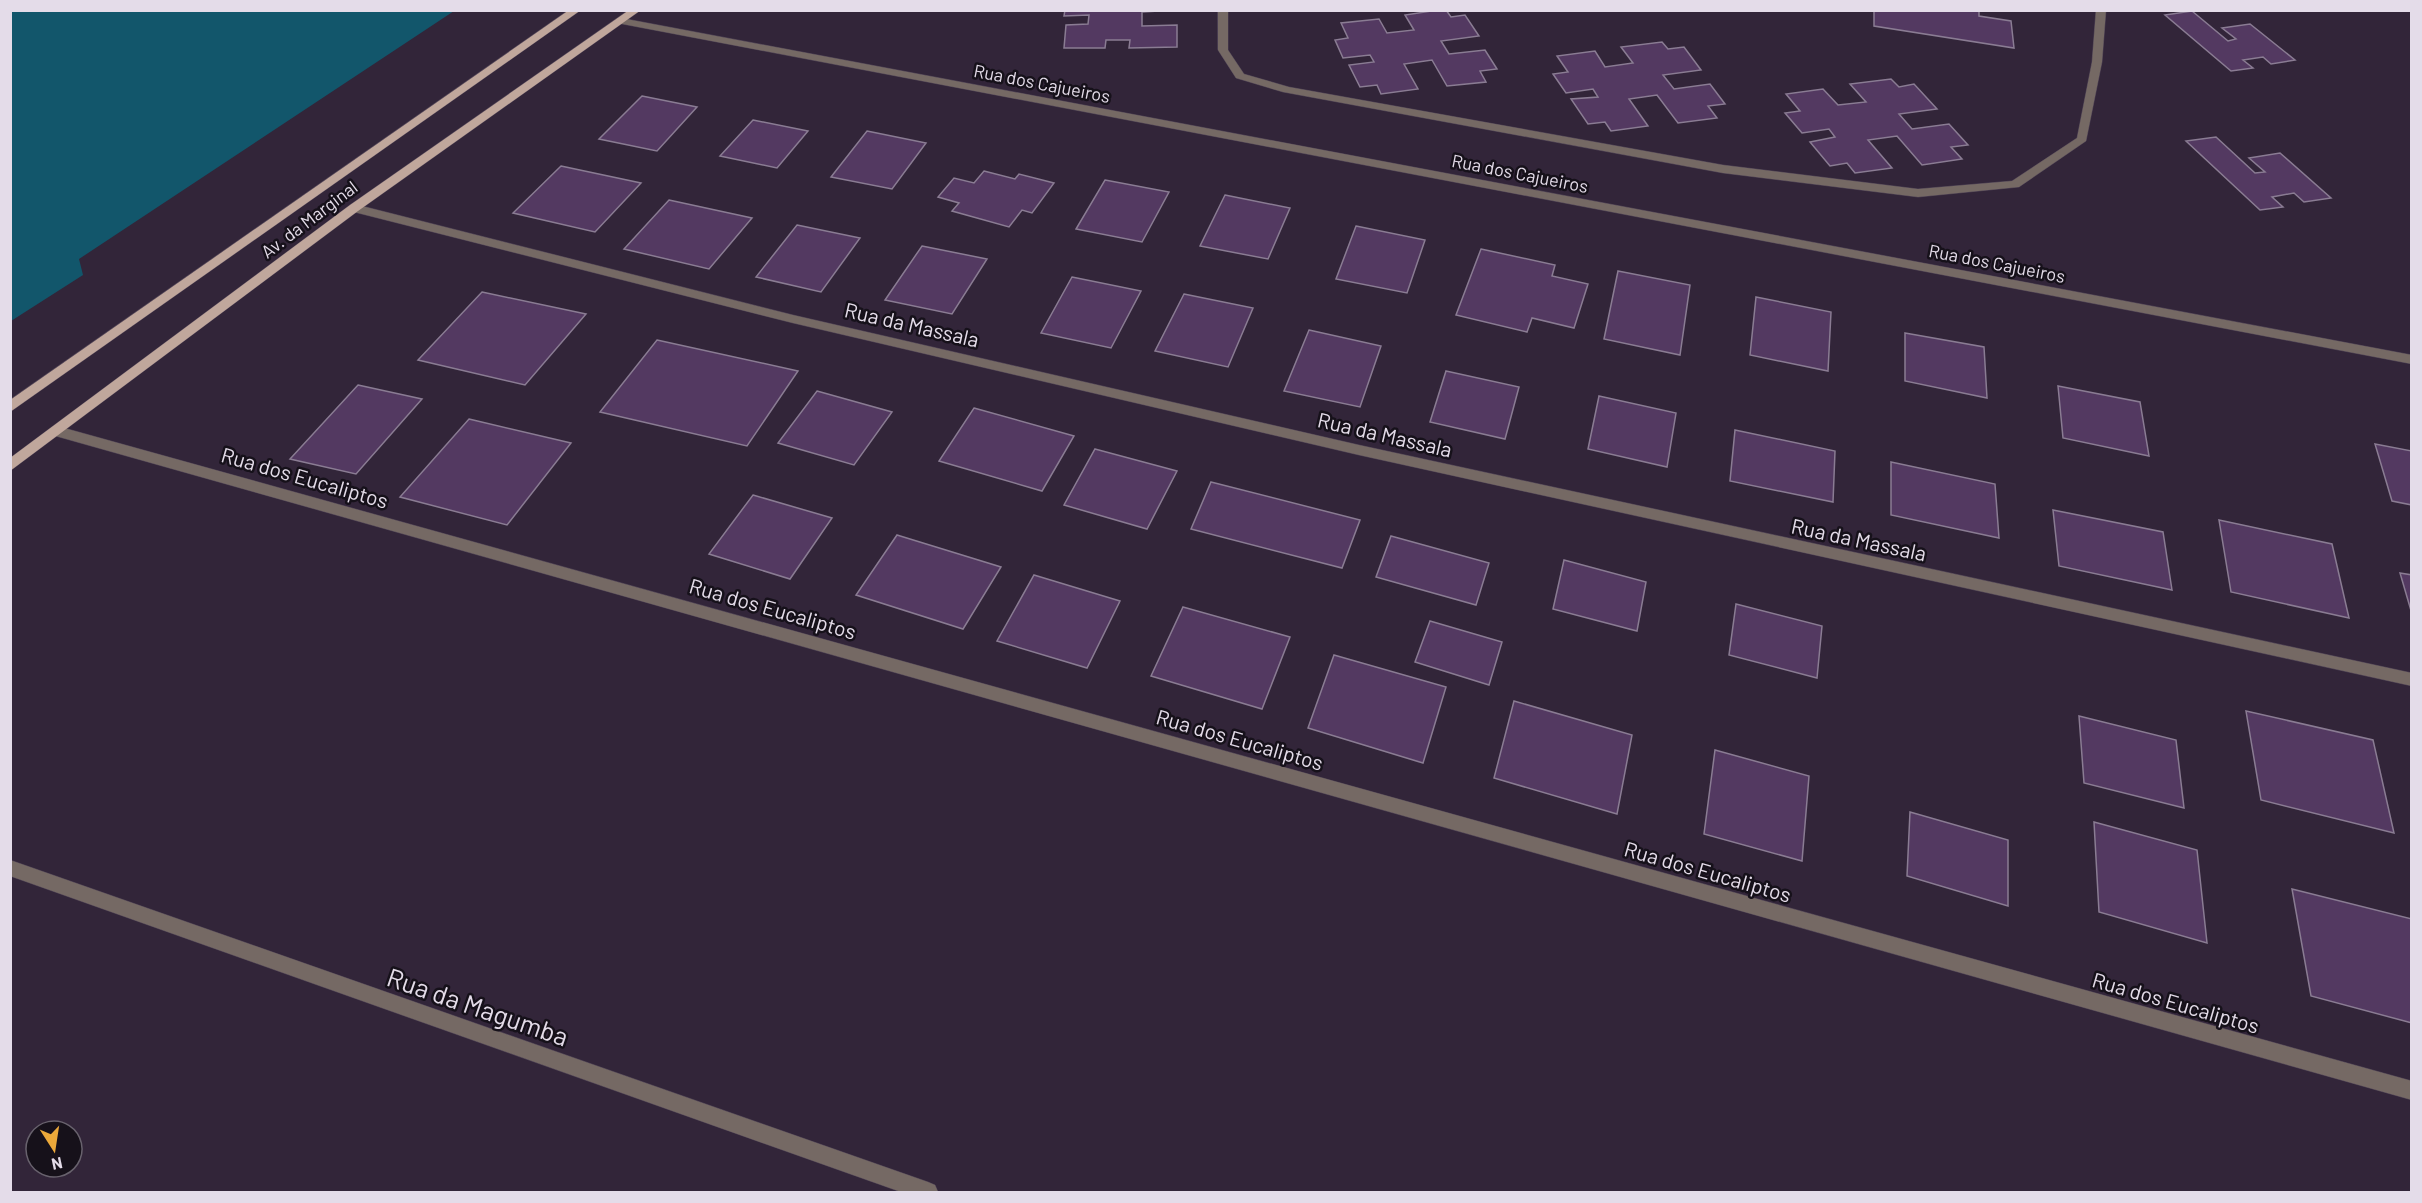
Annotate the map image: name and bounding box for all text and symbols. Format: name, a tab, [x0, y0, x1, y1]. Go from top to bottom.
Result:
street label: Rua dos Cajueiros	[972, 59, 1112, 107]
street label: Rua dos Cajueiros	[1450, 149, 1590, 197]
street label: Av. da Marginal	[256, 176, 362, 262]
street label: Rua dos Cajueiros	[1927, 239, 2067, 287]
street label: Rua da Massala	[842, 296, 982, 352]
street label: Rua da Massala	[1315, 406, 1455, 462]
street label: Rua dos Eucaliptos	[219, 441, 391, 513]
street label: Rua da Massala	[1789, 512, 1929, 566]
street label: Rua dos Eucaliptos	[687, 572, 859, 644]
street label: Rua dos Eucaliptos	[1154, 703, 1326, 775]
street label: Rua dos Eucaliptos	[1622, 835, 1794, 907]
street label: Rua da Magumba	[383, 960, 573, 1052]
street label: Rua dos Eucaliptos	[2090, 966, 2262, 1038]
north arrow	[24, 1119, 84, 1179]
text: N	[50, 1154, 64, 1175]

